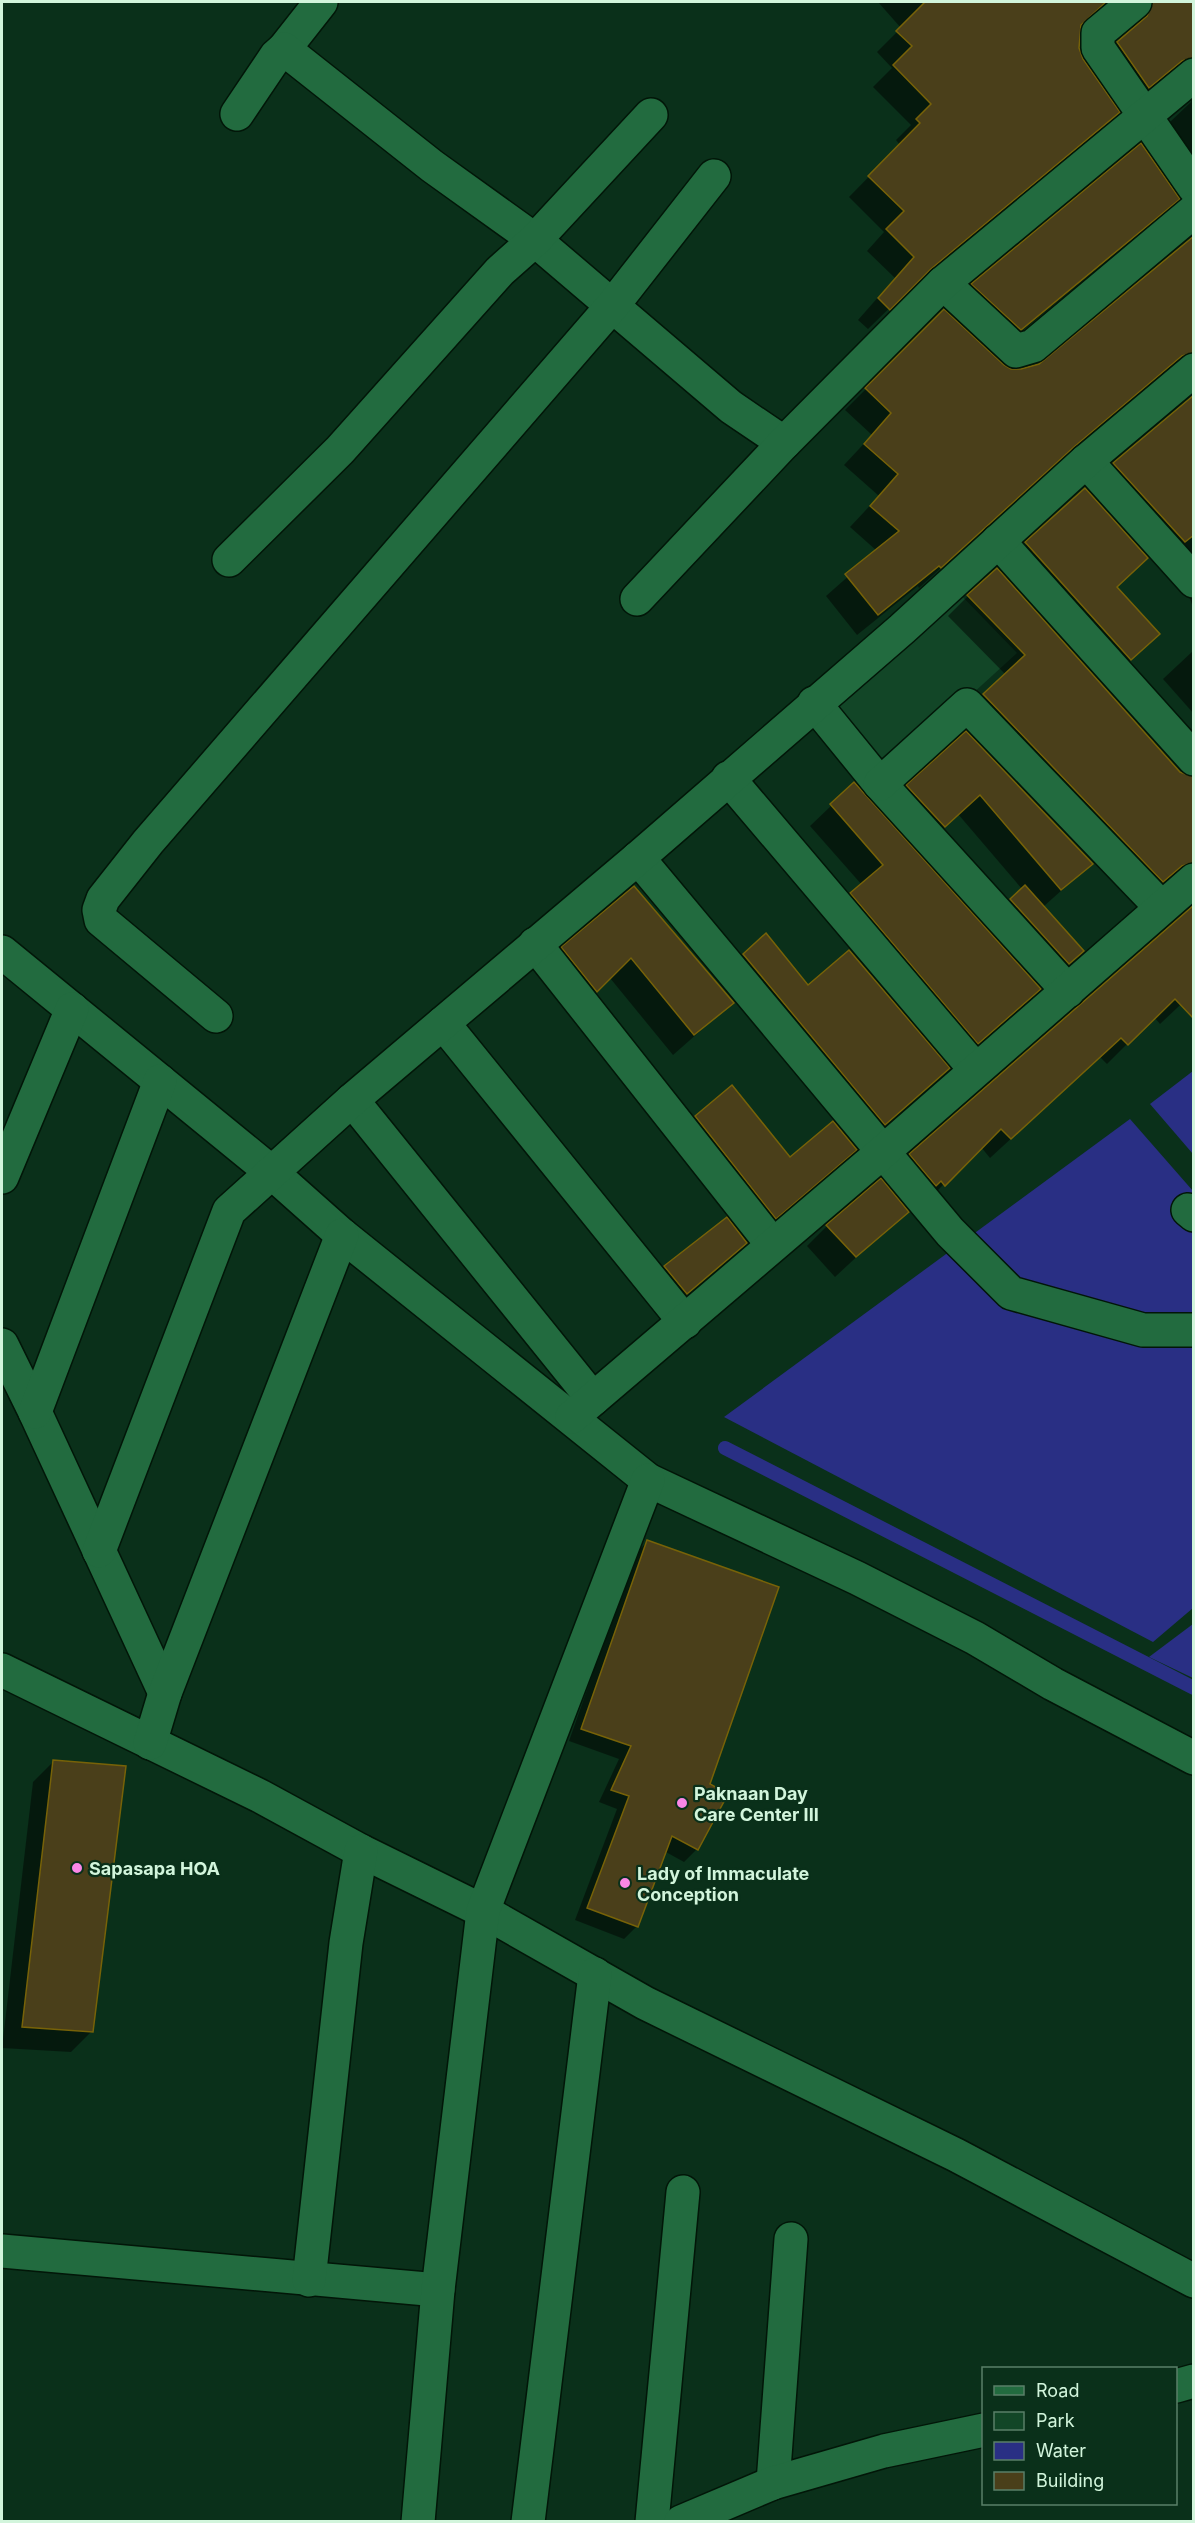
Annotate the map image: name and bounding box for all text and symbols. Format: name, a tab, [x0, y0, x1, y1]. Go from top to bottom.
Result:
place label: Paknaan Day Care Center III	[694, 1783, 819, 1825]
marker: Paknaan Day Care Center III	[675, 1796, 689, 1810]
place label: Sapasapa HOA	[89, 1858, 220, 1879]
marker: Sapasapa HOA	[70, 1861, 84, 1875]
place label: Lady of Immaculate Conception	[637, 1863, 810, 1905]
marker: Lady of Immaculate Conception	[618, 1876, 632, 1890]
legend	[982, 2367, 1177, 2505]
text: Road	[1036, 2380, 1079, 2401]
text: Park	[1036, 2410, 1075, 2431]
text: Water	[1036, 2440, 1086, 2461]
text: Building	[1036, 2470, 1104, 2491]

